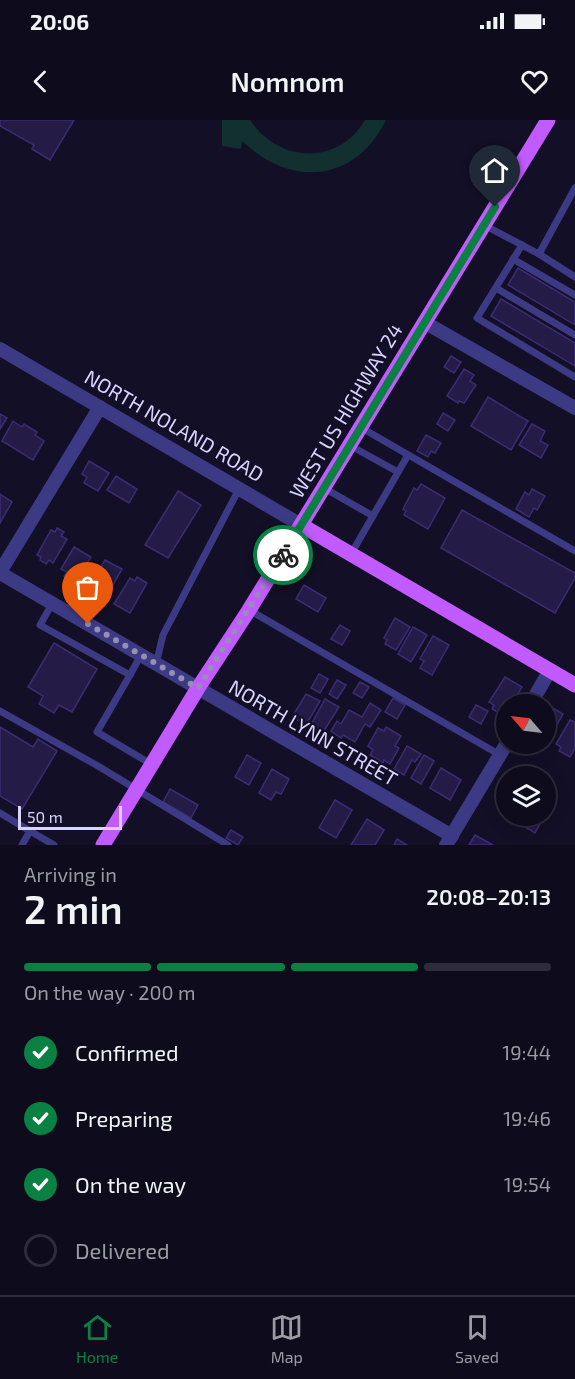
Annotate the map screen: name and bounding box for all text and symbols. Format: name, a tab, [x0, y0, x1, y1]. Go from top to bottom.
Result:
text: 20:06	[30, 8, 89, 34]
icon: back	[24, 65, 57, 98]
text: Nomnom	[230, 65, 345, 97]
icon: heart	[518, 65, 551, 98]
pin	[469, 145, 520, 207]
icon: home	[478, 154, 511, 187]
street label: WEST US HIGHWAY 24	[284, 319, 407, 502]
street label: NORTH NOLAND ROAD	[81, 364, 268, 486]
courier	[253, 525, 313, 585]
icon: bike	[267, 539, 300, 572]
pin	[62, 562, 113, 624]
icon: bag	[71, 571, 104, 604]
street label: NORTH LYNN STREET	[225, 674, 402, 790]
north arrow	[496, 694, 556, 754]
map controls	[496, 694, 556, 826]
button: layers	[496, 766, 556, 826]
scale bar	[18, 803, 122, 830]
text: 50 m	[27, 807, 63, 826]
text: Arriving in	[24, 862, 117, 886]
text: 20:08–20:13	[426, 883, 551, 909]
text: 2 min	[24, 885, 123, 932]
text: On the way · 200 m	[24, 980, 196, 1004]
icon: check	[24, 1036, 57, 1069]
text: Confirmed	[75, 1039, 179, 1065]
text: 19:44	[502, 1040, 551, 1064]
icon: check	[24, 1102, 57, 1135]
text: Preparing	[75, 1105, 173, 1131]
text: 19:46	[503, 1106, 551, 1130]
icon: check	[24, 1168, 57, 1201]
text: On the way	[75, 1171, 186, 1197]
text: 19:54	[504, 1172, 551, 1196]
text: Delivered	[75, 1237, 170, 1263]
tab: Home	[76, 1311, 118, 1366]
tab: Map	[270, 1311, 303, 1366]
tab: Saved	[455, 1311, 499, 1366]

